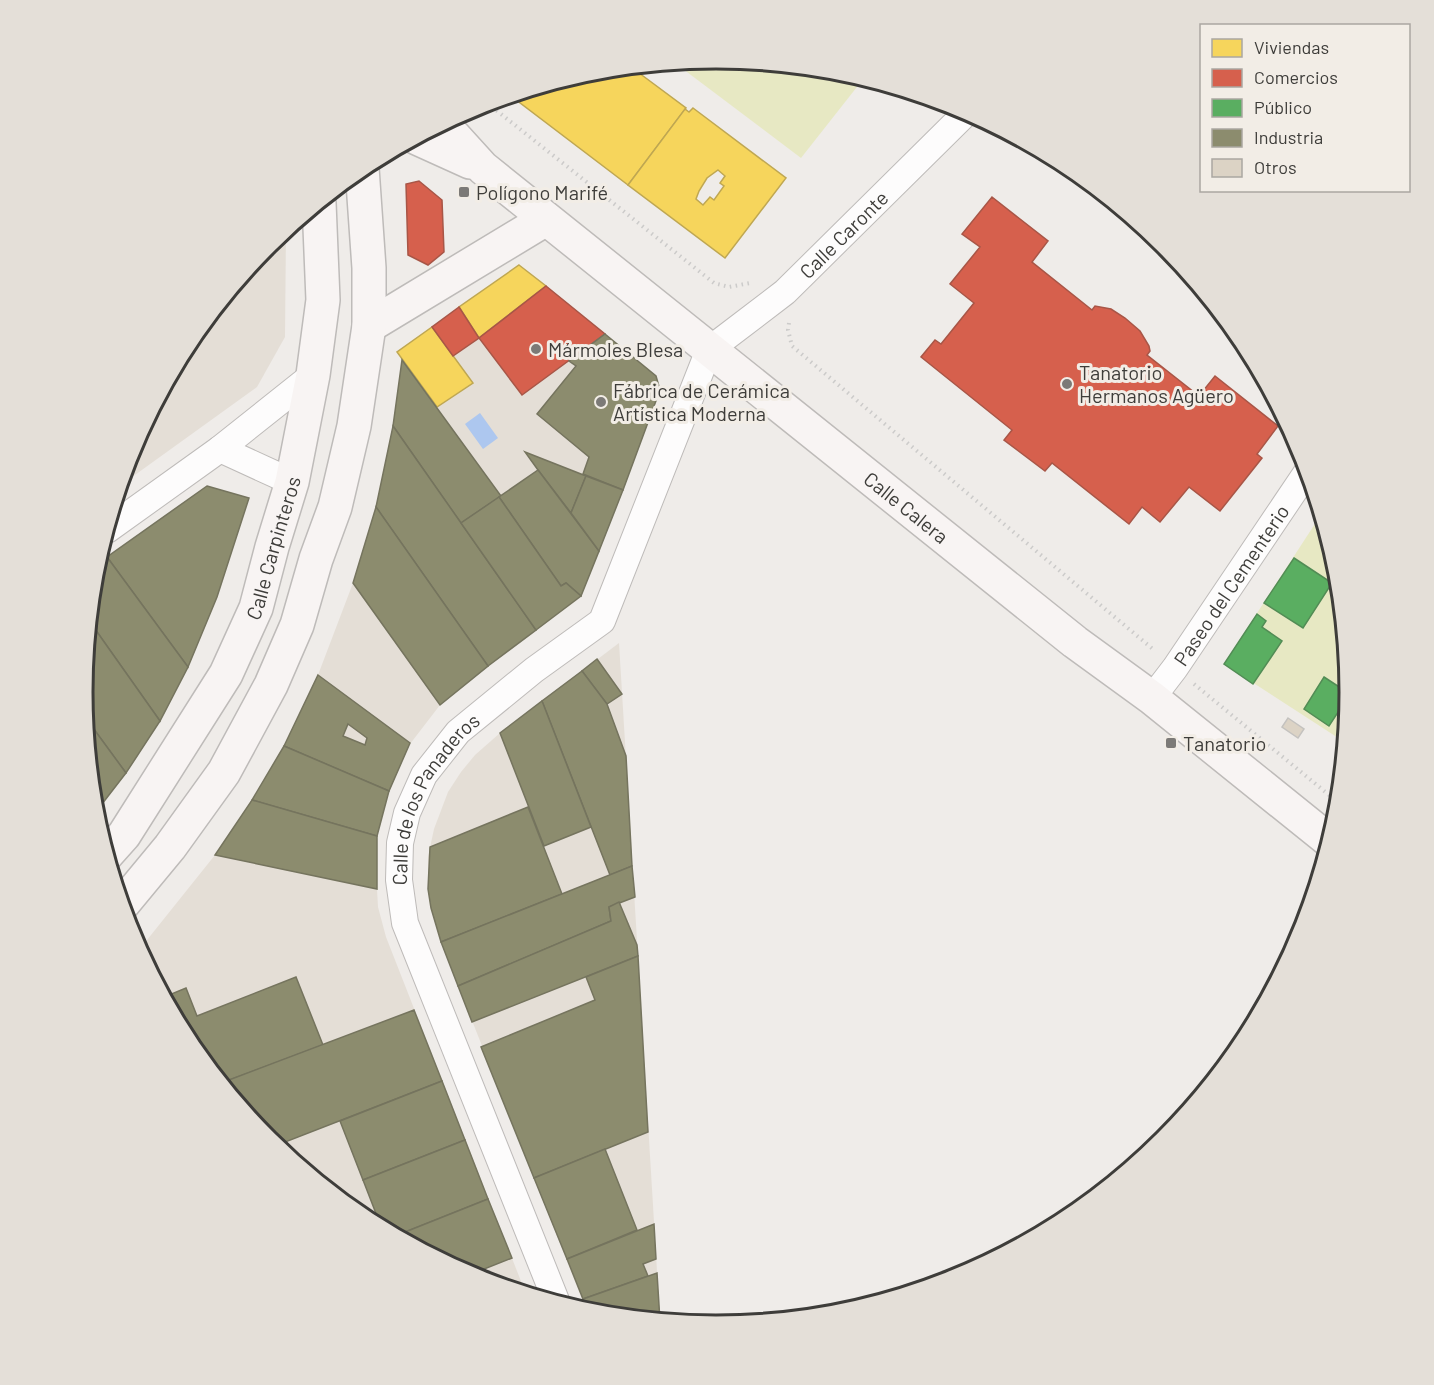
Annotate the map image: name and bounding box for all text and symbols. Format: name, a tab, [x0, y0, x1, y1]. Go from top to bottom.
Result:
legend	[1200, 24, 1410, 192]
text: Viviendas	[1254, 36, 1329, 58]
text: Comercios	[1254, 66, 1338, 88]
text: Público	[1254, 96, 1312, 118]
text: Industria	[1254, 126, 1323, 148]
text: Otros	[1254, 156, 1297, 178]
place label: Polígono Marifé	[476, 180, 608, 204]
marker: Polígono Marifé	[457, 185, 471, 199]
street label: Calle Caronte	[794, 185, 893, 283]
place label: Mármoles Blesa	[548, 337, 683, 361]
marker: Mármoles Blesa	[529, 342, 543, 356]
place label: Tanatorio Hermanos Agüero	[1079, 360, 1234, 407]
marker: Tanatorio Hermanos Agüero	[1060, 377, 1074, 391]
place label: Fábrica de Cerámica Artística Moderna	[613, 378, 790, 425]
marker: Fábrica de Cerámica Artística Moderna	[594, 395, 608, 409]
street label: Calle Calera	[860, 466, 953, 548]
street label: Calle Carpinteros	[240, 474, 305, 623]
street label: Paseo del Cementerio	[1168, 500, 1294, 670]
street label: Calle de los Panaderos	[387, 708, 484, 886]
place label: Tanatorio	[1183, 731, 1266, 755]
marker: Tanatorio	[1164, 736, 1178, 750]

